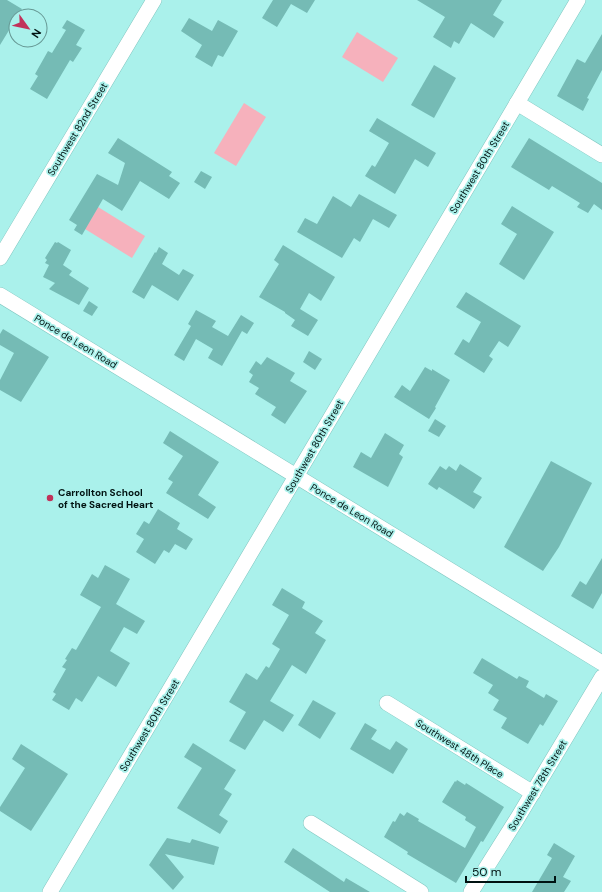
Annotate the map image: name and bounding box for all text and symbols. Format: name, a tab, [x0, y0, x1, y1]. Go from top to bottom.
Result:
north arrow	[8, 8, 48, 48]
text: N	[28, 26, 44, 41]
street label: Southwest 82nd Street	[44, 80, 110, 178]
street label: Southwest 80th Street	[447, 119, 512, 216]
street label: Ponce de Leon Road	[32, 312, 119, 371]
street label: Southwest 80th Street	[282, 397, 346, 495]
street label: Ponce de Leon Road	[308, 481, 395, 540]
place label: Carrollton School of the Sacred Heart	[58, 486, 153, 511]
marker: Carrollton School of the Sacred Heart	[45, 493, 55, 503]
street label: Southwest 80th Street	[117, 677, 182, 774]
street label: Southwest 48th Place	[413, 716, 506, 781]
street label: Southwest 78th Street	[505, 737, 570, 833]
scale bar	[466, 858, 555, 884]
text: 50 m	[472, 864, 501, 880]

